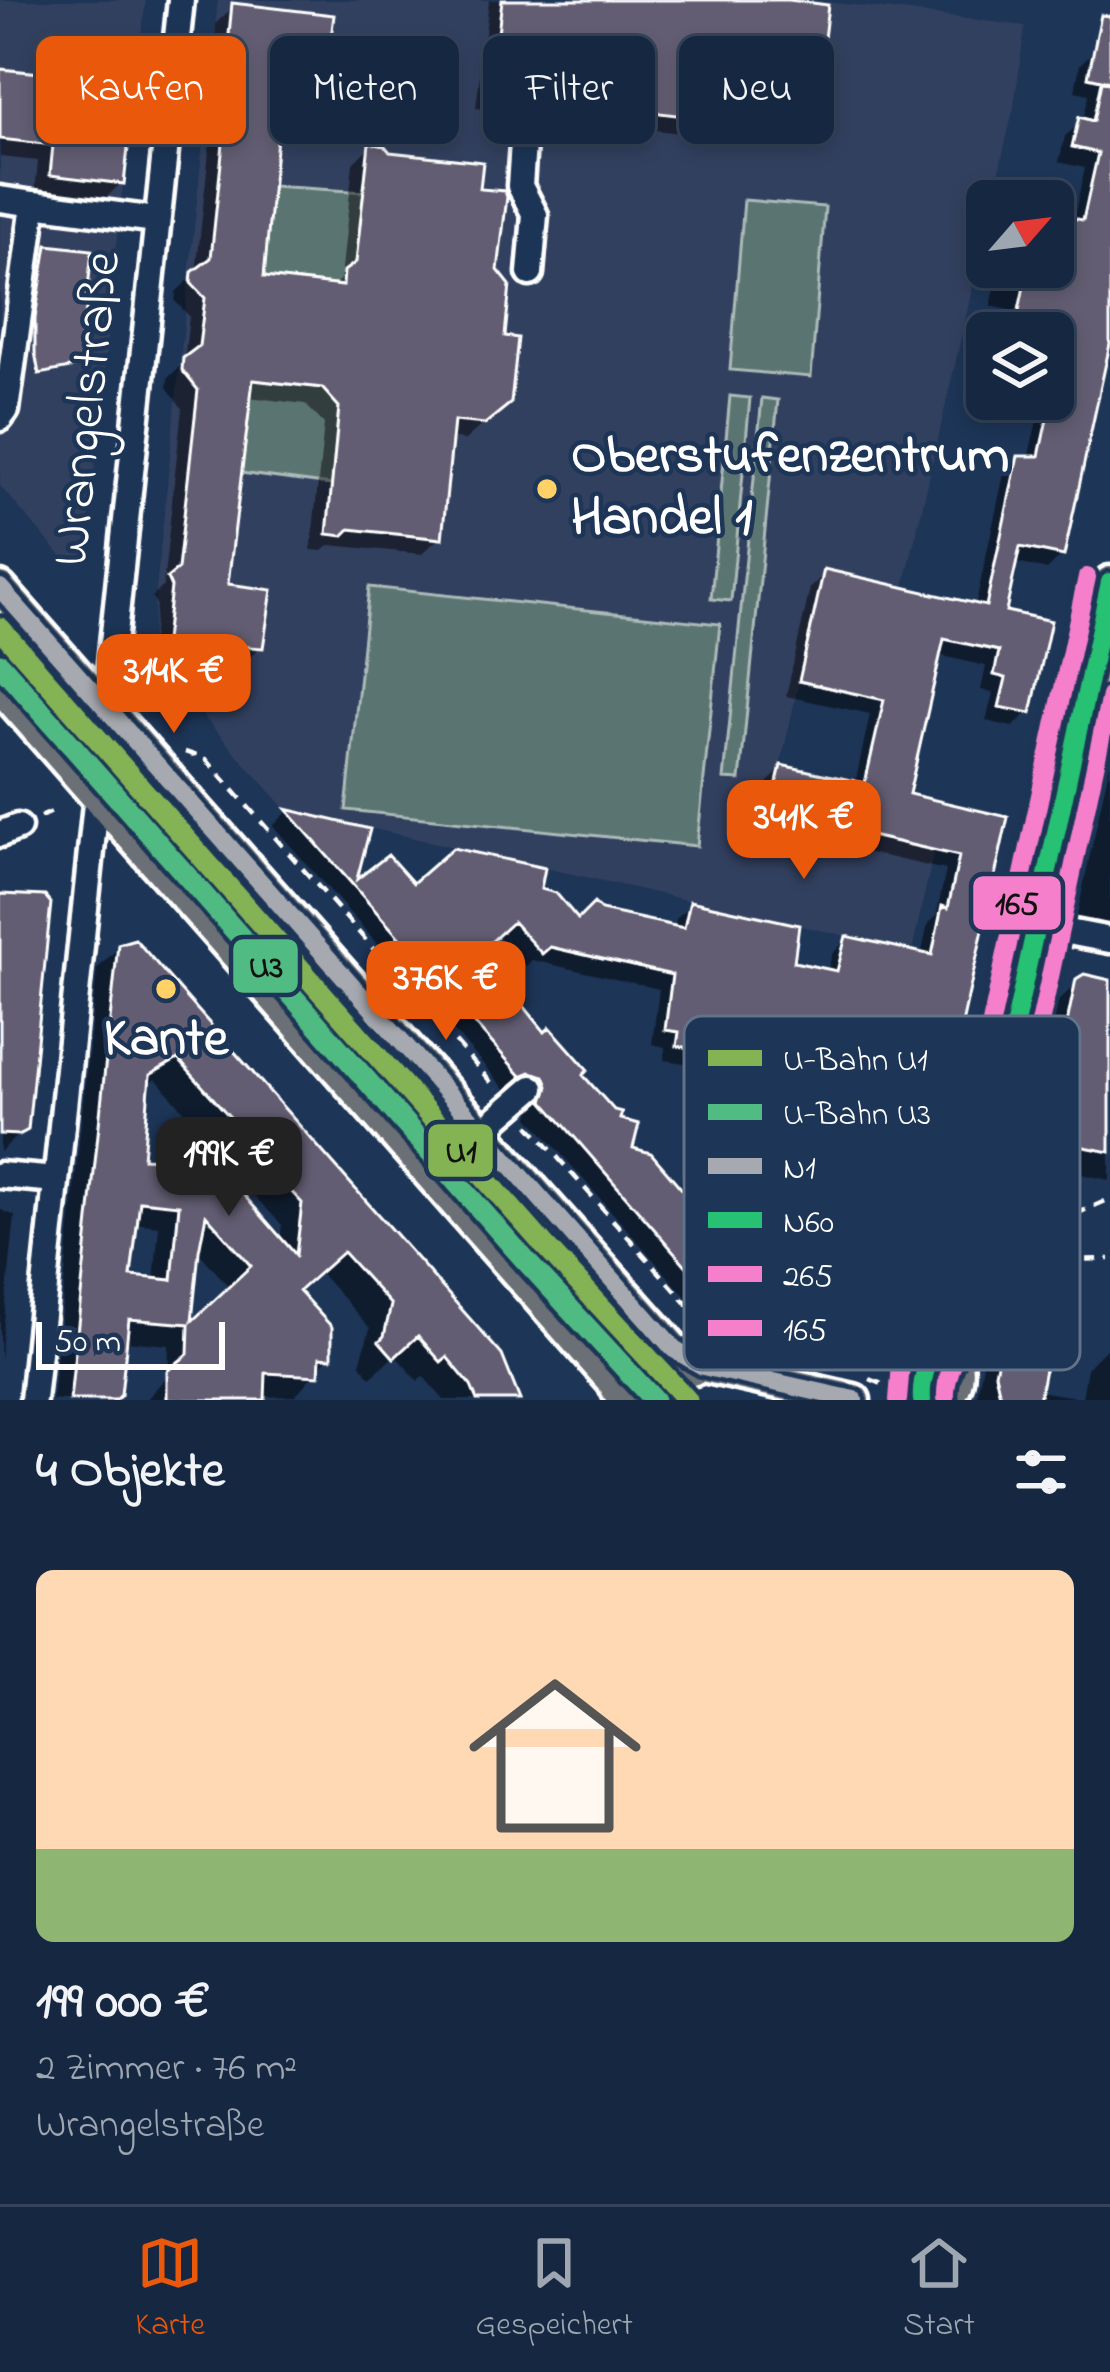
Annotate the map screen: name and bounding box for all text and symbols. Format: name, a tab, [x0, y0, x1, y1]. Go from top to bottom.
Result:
chip: Kaufen	[36, 36, 246, 144]
chip: Mieten	[270, 36, 459, 144]
chip: Filter	[483, 36, 655, 144]
chip: Neu	[679, 36, 834, 144]
north arrow	[966, 180, 1074, 288]
map controls	[966, 180, 1074, 420]
street label: Wrangelstraße	[34, 247, 145, 570]
button: layers	[966, 312, 1074, 420]
place label: Oberstufenzentrum Handel 1	[571, 419, 1009, 559]
marker: Oberstufenzentrum Handel 1	[534, 476, 560, 502]
pin: 314K €	[76, 634, 272, 736]
text: 314K €	[124, 644, 224, 701]
pin: 341K €	[706, 780, 902, 882]
text: 341K €	[754, 790, 854, 847]
line badge: 165	[971, 874, 1063, 932]
text: 165	[995, 882, 1039, 930]
line badge: U3	[231, 937, 300, 995]
pin: 376K €	[348, 941, 544, 1043]
text: U3	[249, 945, 283, 993]
text: 376K €	[393, 951, 499, 1008]
marker: Kante	[153, 976, 179, 1002]
place label: Kante	[104, 1002, 230, 1080]
legend	[684, 1016, 1080, 1370]
text: U-Bahn U1	[783, 1038, 928, 1086]
text: U-Bahn U3	[783, 1092, 931, 1140]
pin: 199K €	[131, 1117, 327, 1219]
line badge: U1	[426, 1122, 495, 1179]
text: 199K €	[183, 1127, 275, 1184]
text: U1	[445, 1130, 477, 1178]
text: N1	[783, 1146, 816, 1194]
text: N60	[783, 1200, 834, 1248]
text: 265	[783, 1254, 833, 1302]
text: 165	[783, 1308, 827, 1356]
scale bar	[36, 1316, 225, 1369]
text: 50 m	[54, 1319, 121, 1367]
text: 4 Objekte	[36, 1435, 225, 1510]
icon: filters	[1008, 1439, 1074, 1505]
icon: home	[447, 1648, 663, 1864]
text: 199 000 €	[36, 1966, 210, 2041]
text: 2 Zimmer · 76 m²	[36, 2041, 297, 2098]
text: Wrangelstraße	[36, 2098, 264, 2155]
tab: Karte	[135, 2230, 205, 2350]
tab: Gespeichert	[476, 2230, 633, 2350]
tab: Start	[903, 2230, 975, 2350]

